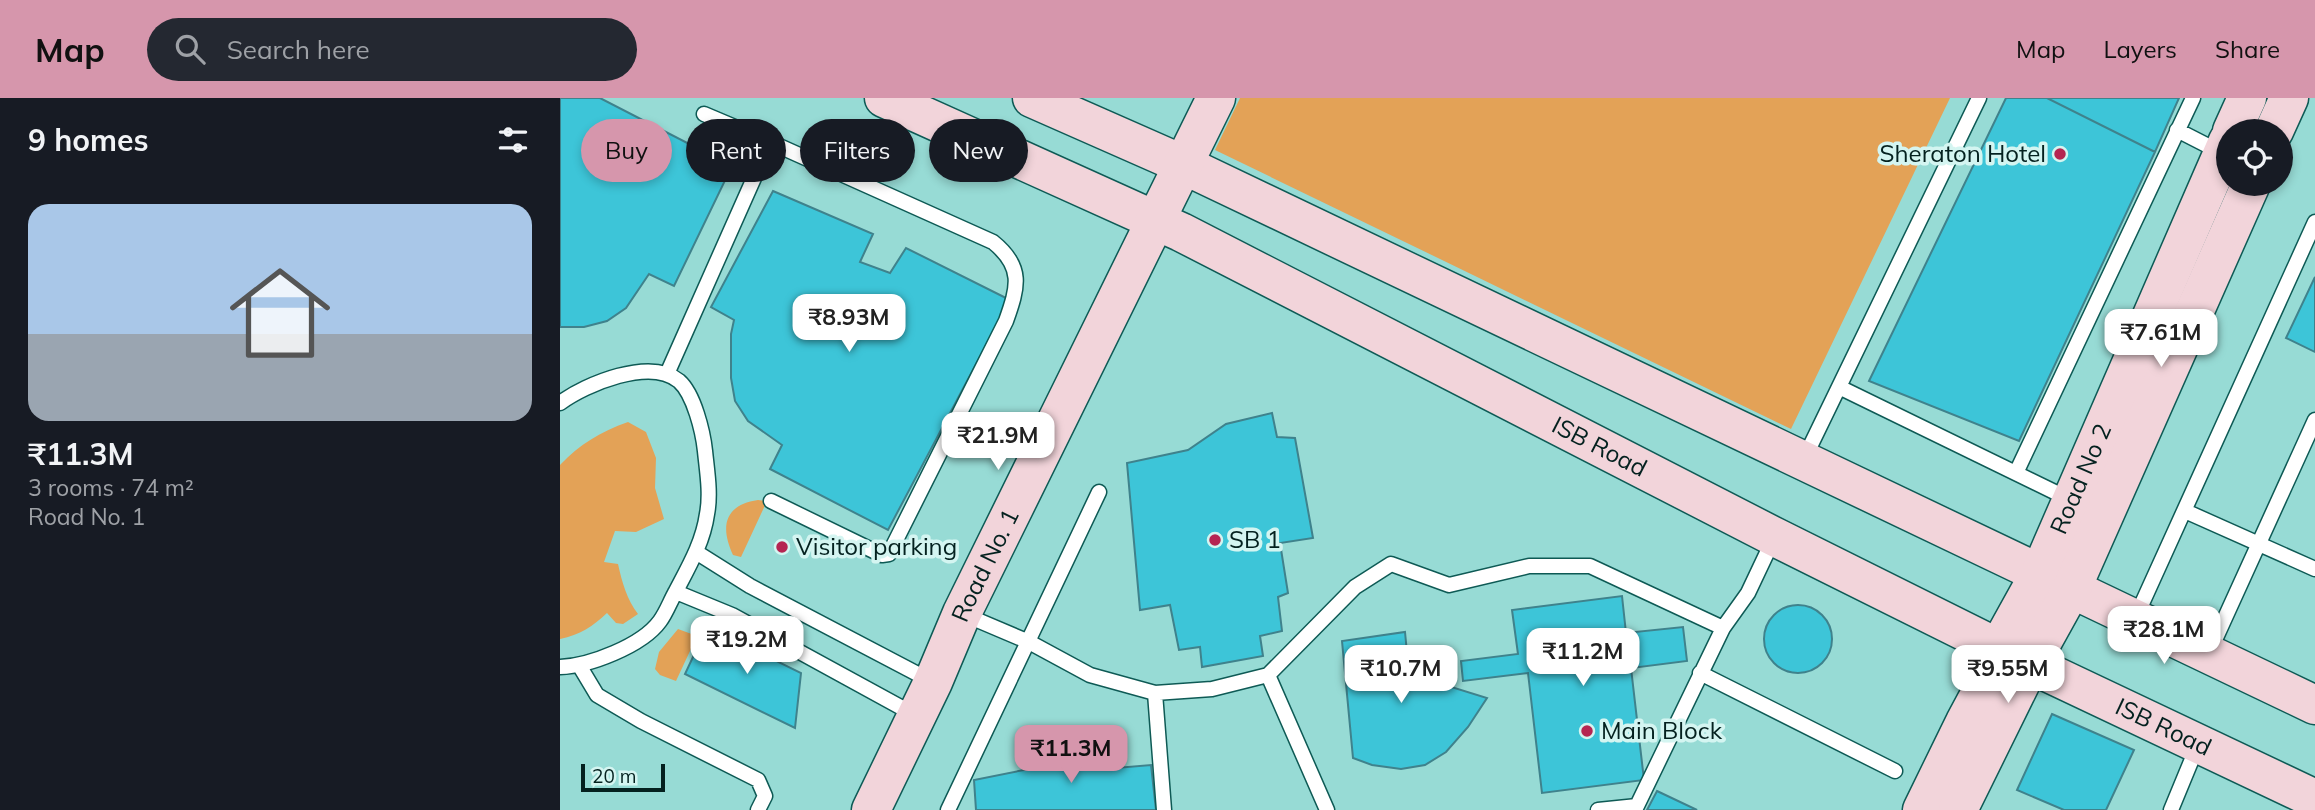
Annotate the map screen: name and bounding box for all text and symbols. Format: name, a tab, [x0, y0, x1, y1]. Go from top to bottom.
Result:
search box	[147, 18, 637, 81]
text: Map	[35, 29, 105, 70]
icon: search	[171, 30, 209, 68]
text: Search here	[227, 33, 370, 66]
text: Map	[2016, 34, 2065, 64]
text: Layers	[2103, 34, 2177, 64]
text: Share	[2215, 34, 2280, 64]
chip: Buy	[581, 119, 672, 182]
chip: Rent	[686, 119, 786, 182]
chip: Filters	[800, 119, 915, 182]
chip: New	[929, 119, 1028, 182]
map controls	[2216, 119, 2293, 196]
button: locate	[2216, 119, 2293, 196]
text: 9 homes	[28, 121, 149, 159]
icon: filters	[494, 121, 532, 159]
place label: Sheraton Hotel	[1880, 138, 2046, 168]
marker: Sheraton Hotel	[2052, 146, 2068, 162]
icon: home	[217, 250, 343, 376]
pin: ₹8.93M	[792, 294, 906, 354]
text: ₹8.93M	[809, 302, 889, 331]
pin: ₹7.61M	[2104, 310, 2218, 369]
text: ₹7.61M	[2121, 317, 2201, 346]
street label: ISB Road	[1547, 409, 1652, 483]
pin: ₹21.9M	[941, 412, 1055, 472]
street label: Road No 2	[2043, 419, 2117, 538]
text: ₹21.9M	[958, 420, 1038, 449]
text: ₹11.3M	[28, 435, 134, 473]
text: 3 rooms · 74 m²	[28, 473, 194, 502]
text: Road No. 1	[28, 502, 145, 531]
street label: Road No. 1	[944, 504, 1025, 626]
place label: SB 1	[1229, 524, 1281, 554]
place label: Visitor parking	[796, 531, 957, 561]
marker: SB 1	[1207, 532, 1223, 548]
marker: Visitor parking	[774, 539, 790, 555]
pin: ₹28.1M	[2107, 606, 2221, 666]
text: ₹28.1M	[2124, 614, 2204, 643]
pin: ₹19.2M	[690, 616, 804, 676]
text: ₹19.2M	[707, 624, 787, 653]
pin: ₹11.2M	[1526, 628, 1640, 688]
text: ₹11.2M	[1543, 636, 1623, 665]
pin: ₹10.7M	[1344, 646, 1458, 705]
pin: ₹9.55M	[1951, 646, 2065, 705]
text: ₹10.7M	[1361, 653, 1441, 682]
text: ₹9.55M	[1968, 653, 2048, 682]
street label: ISB Road	[2111, 691, 2217, 762]
place label: Main Block	[1601, 715, 1723, 745]
marker: Main Block	[1579, 723, 1595, 739]
pin: ₹11.3M	[1014, 726, 1128, 785]
text: ₹11.3M	[1031, 733, 1111, 762]
scale bar	[581, 761, 665, 793]
text: 20 m	[592, 764, 636, 788]

